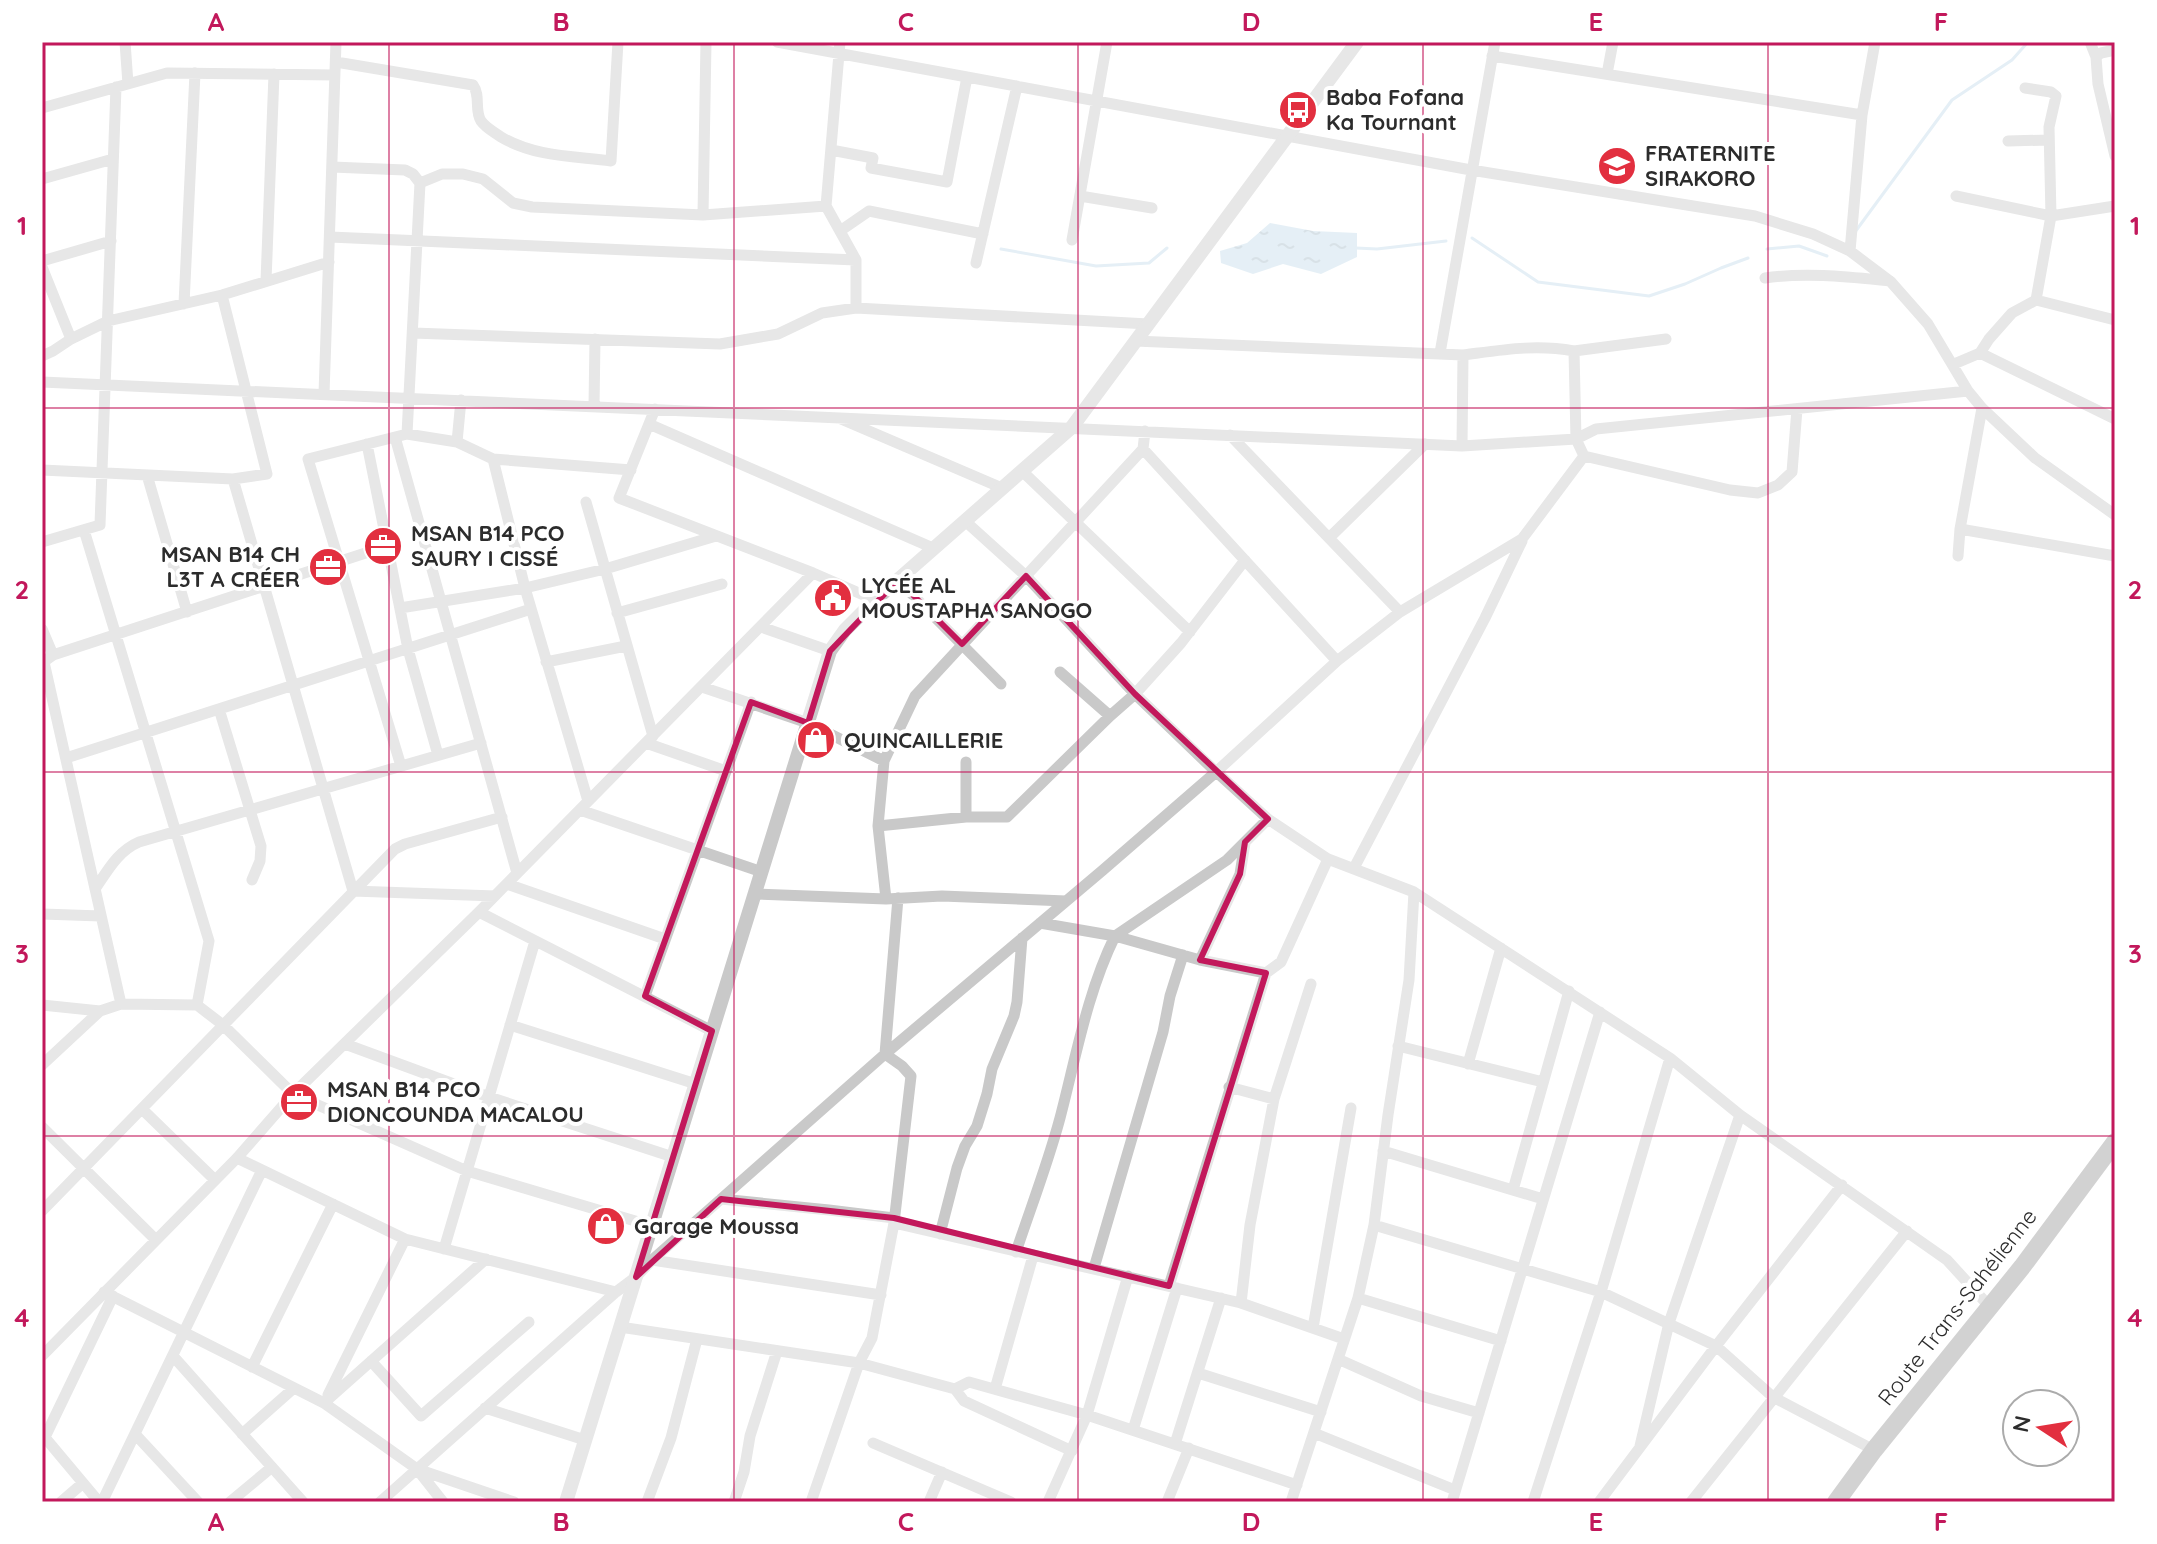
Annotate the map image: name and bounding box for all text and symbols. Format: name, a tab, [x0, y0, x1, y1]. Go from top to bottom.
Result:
text: A	[208, 5, 225, 38]
text: B	[552, 5, 570, 38]
text: C	[898, 5, 914, 38]
text: D	[1242, 5, 1260, 38]
text: E	[1589, 5, 1603, 38]
text: F	[1934, 5, 1948, 38]
place label: Baba Fofana Ka Tournant	[1326, 83, 1464, 136]
bus stop icon: Baba Fofana Ka Tournant	[1277, 89, 1319, 131]
place label: FRATERNITE SIRAKORO	[1645, 139, 1775, 192]
school or university icon: FRATERNITE SIRAKORO	[1596, 145, 1638, 187]
text: 1	[17, 209, 27, 242]
text: 1	[2130, 209, 2140, 242]
place label: MSAN B14 PCO SAURY I CISSÉ	[411, 519, 564, 572]
office icon: MSAN B14 PCO SAURY I CISSÉ	[362, 525, 404, 567]
place label: MSAN B14 CH L3T A CRÉER	[161, 540, 300, 593]
office icon: MSAN B14 CH L3T A CRÉER	[307, 546, 349, 588]
place label: LYCÉE AL MOUSTAPHA SANOGO	[861, 571, 1092, 624]
text: 2	[15, 573, 29, 606]
text: 2	[2128, 573, 2142, 606]
public building icon: LYCÉE AL MOUSTAPHA SANOGO	[812, 577, 854, 619]
shop icon: QUINCAILLERIE	[795, 719, 837, 761]
place label: QUINCAILLERIE	[844, 726, 1003, 754]
text: 3	[15, 937, 29, 970]
text: 3	[2128, 937, 2142, 970]
place label: MSAN B14 PCO DIONCOUNDA MACALOU	[327, 1075, 584, 1128]
office icon: MSAN B14 PCO DIONCOUNDA MACALOU	[278, 1081, 320, 1123]
street label: Route Trans-Sahélienne	[1871, 1203, 2043, 1411]
shop icon: Garage Moussa	[585, 1205, 627, 1247]
place label: Garage Moussa	[634, 1212, 799, 1240]
text: 4	[14, 1301, 30, 1334]
text: 4	[2127, 1301, 2143, 1334]
north arrow	[2001, 1388, 2081, 1468]
text: N	[2006, 1413, 2037, 1435]
text: A	[208, 1505, 225, 1538]
text: B	[552, 1505, 570, 1538]
text: C	[898, 1505, 914, 1538]
text: D	[1242, 1505, 1260, 1538]
text: E	[1589, 1505, 1603, 1538]
text: F	[1934, 1505, 1948, 1538]

